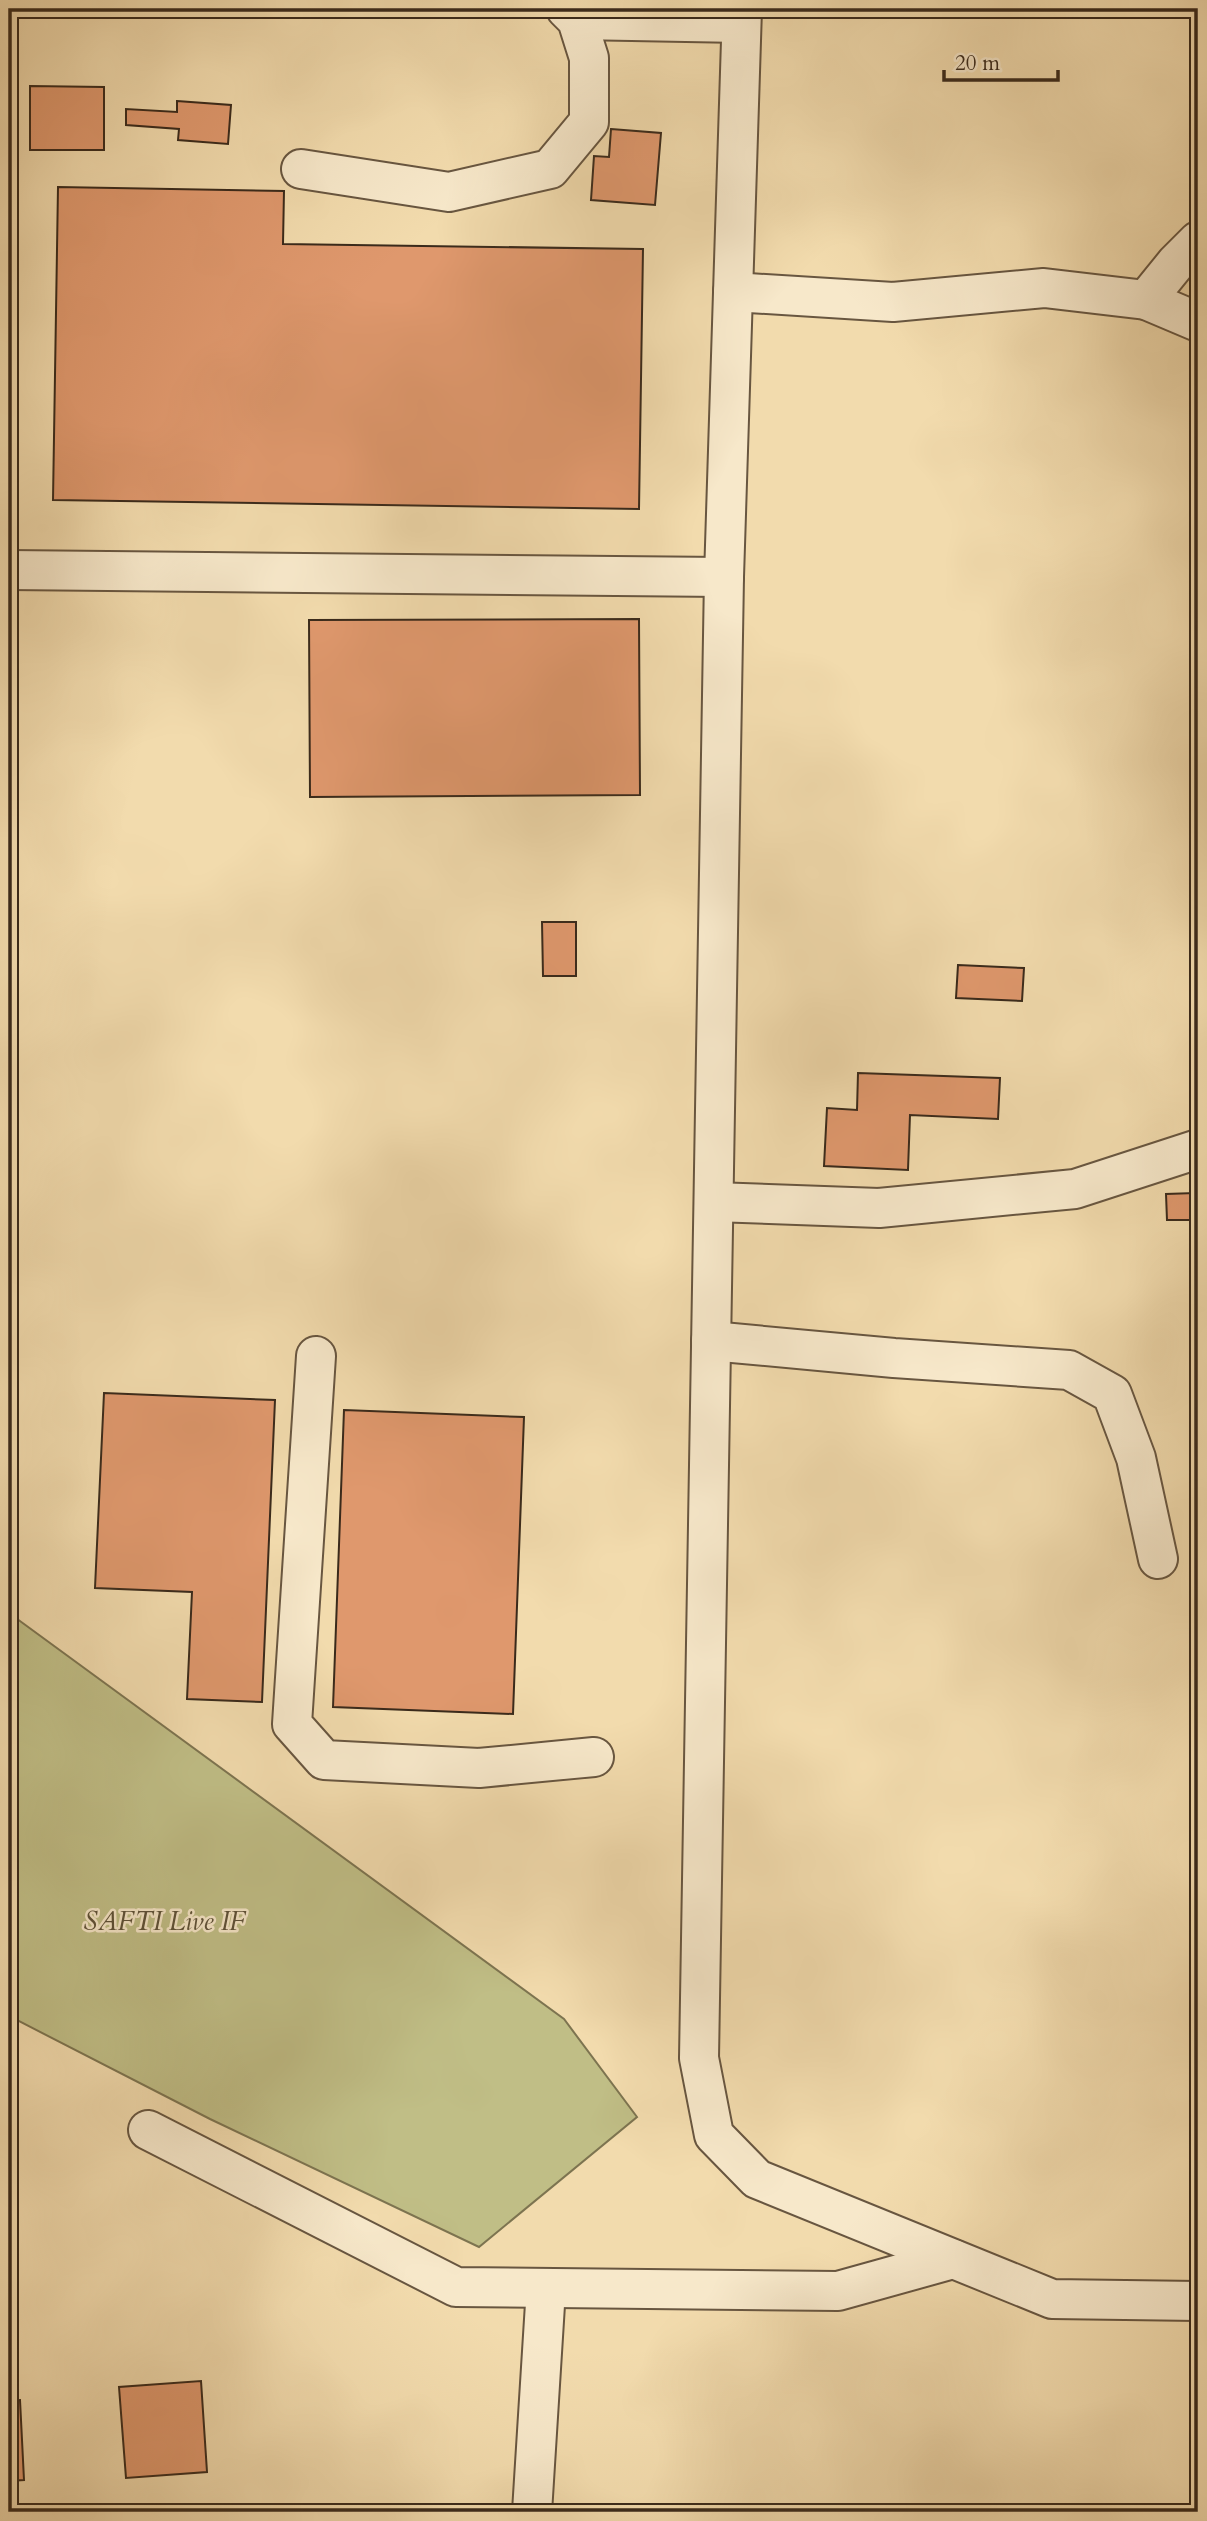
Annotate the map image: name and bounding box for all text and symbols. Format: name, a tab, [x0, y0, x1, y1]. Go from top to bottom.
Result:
scale bar	[944, 38, 1058, 82]
text: 20 m	[955, 49, 1000, 78]
park label: SAFTI Live IF	[84, 1904, 247, 1939]

